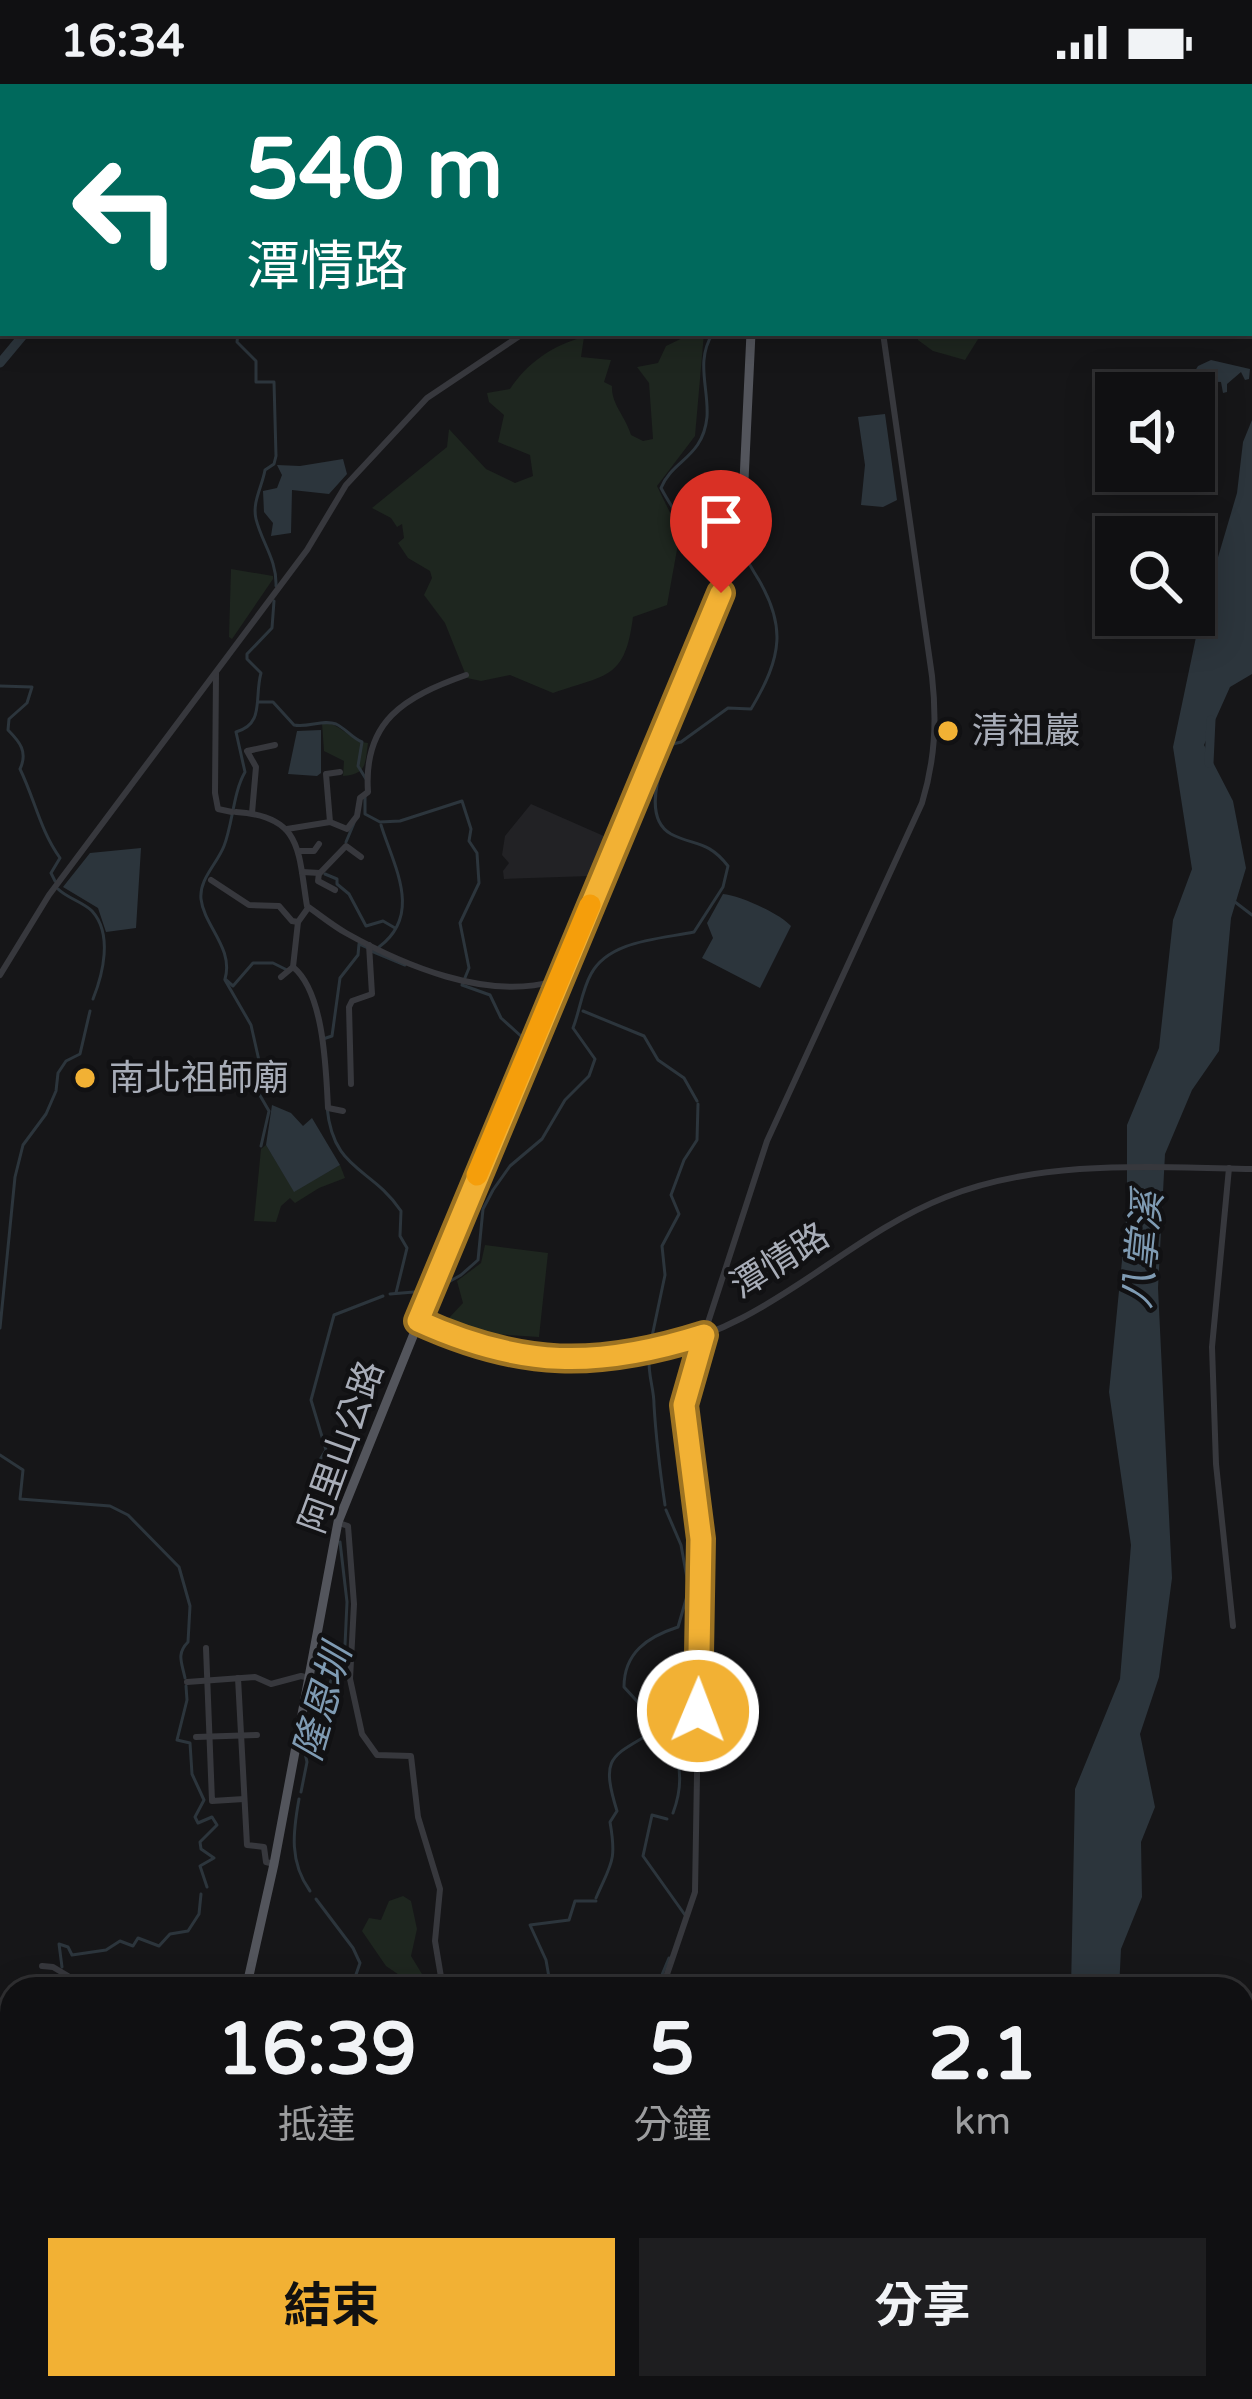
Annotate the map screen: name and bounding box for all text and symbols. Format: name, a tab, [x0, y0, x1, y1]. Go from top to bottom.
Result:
text: 16:34	[60, 15, 185, 69]
text: 540 m	[246, 120, 503, 221]
icon: left	[48, 132, 204, 288]
text: 潭情路	[246, 235, 408, 300]
map controls	[1095, 372, 1215, 636]
button: sound	[1095, 372, 1215, 492]
pin	[670, 470, 772, 593]
icon: arrive	[688, 488, 754, 554]
button: search	[1095, 516, 1215, 636]
place label: 清祖巖	[972, 710, 1080, 753]
marker: 清祖巖	[935, 718, 961, 744]
place label: 南北祖師廟	[109, 1057, 289, 1100]
marker: 南北祖師廟	[72, 1065, 98, 1091]
water label: 八掌溪	[1114, 1184, 1173, 1311]
street label: 潭情路	[723, 1214, 837, 1308]
street label: 阿里山公路	[291, 1355, 393, 1539]
water label: 隆恩圳	[284, 1635, 363, 1766]
position arrow	[635, 1648, 761, 1774]
text: 16:39	[217, 2007, 416, 2094]
text: 5	[650, 2007, 695, 2094]
text: 2.1	[928, 2012, 1037, 2099]
text: km	[954, 2098, 1011, 2145]
text: 抵達	[278, 2102, 356, 2149]
text: 分鐘	[633, 2102, 711, 2149]
button: 結束	[48, 2238, 615, 2376]
button: 分享	[639, 2238, 1206, 2376]

